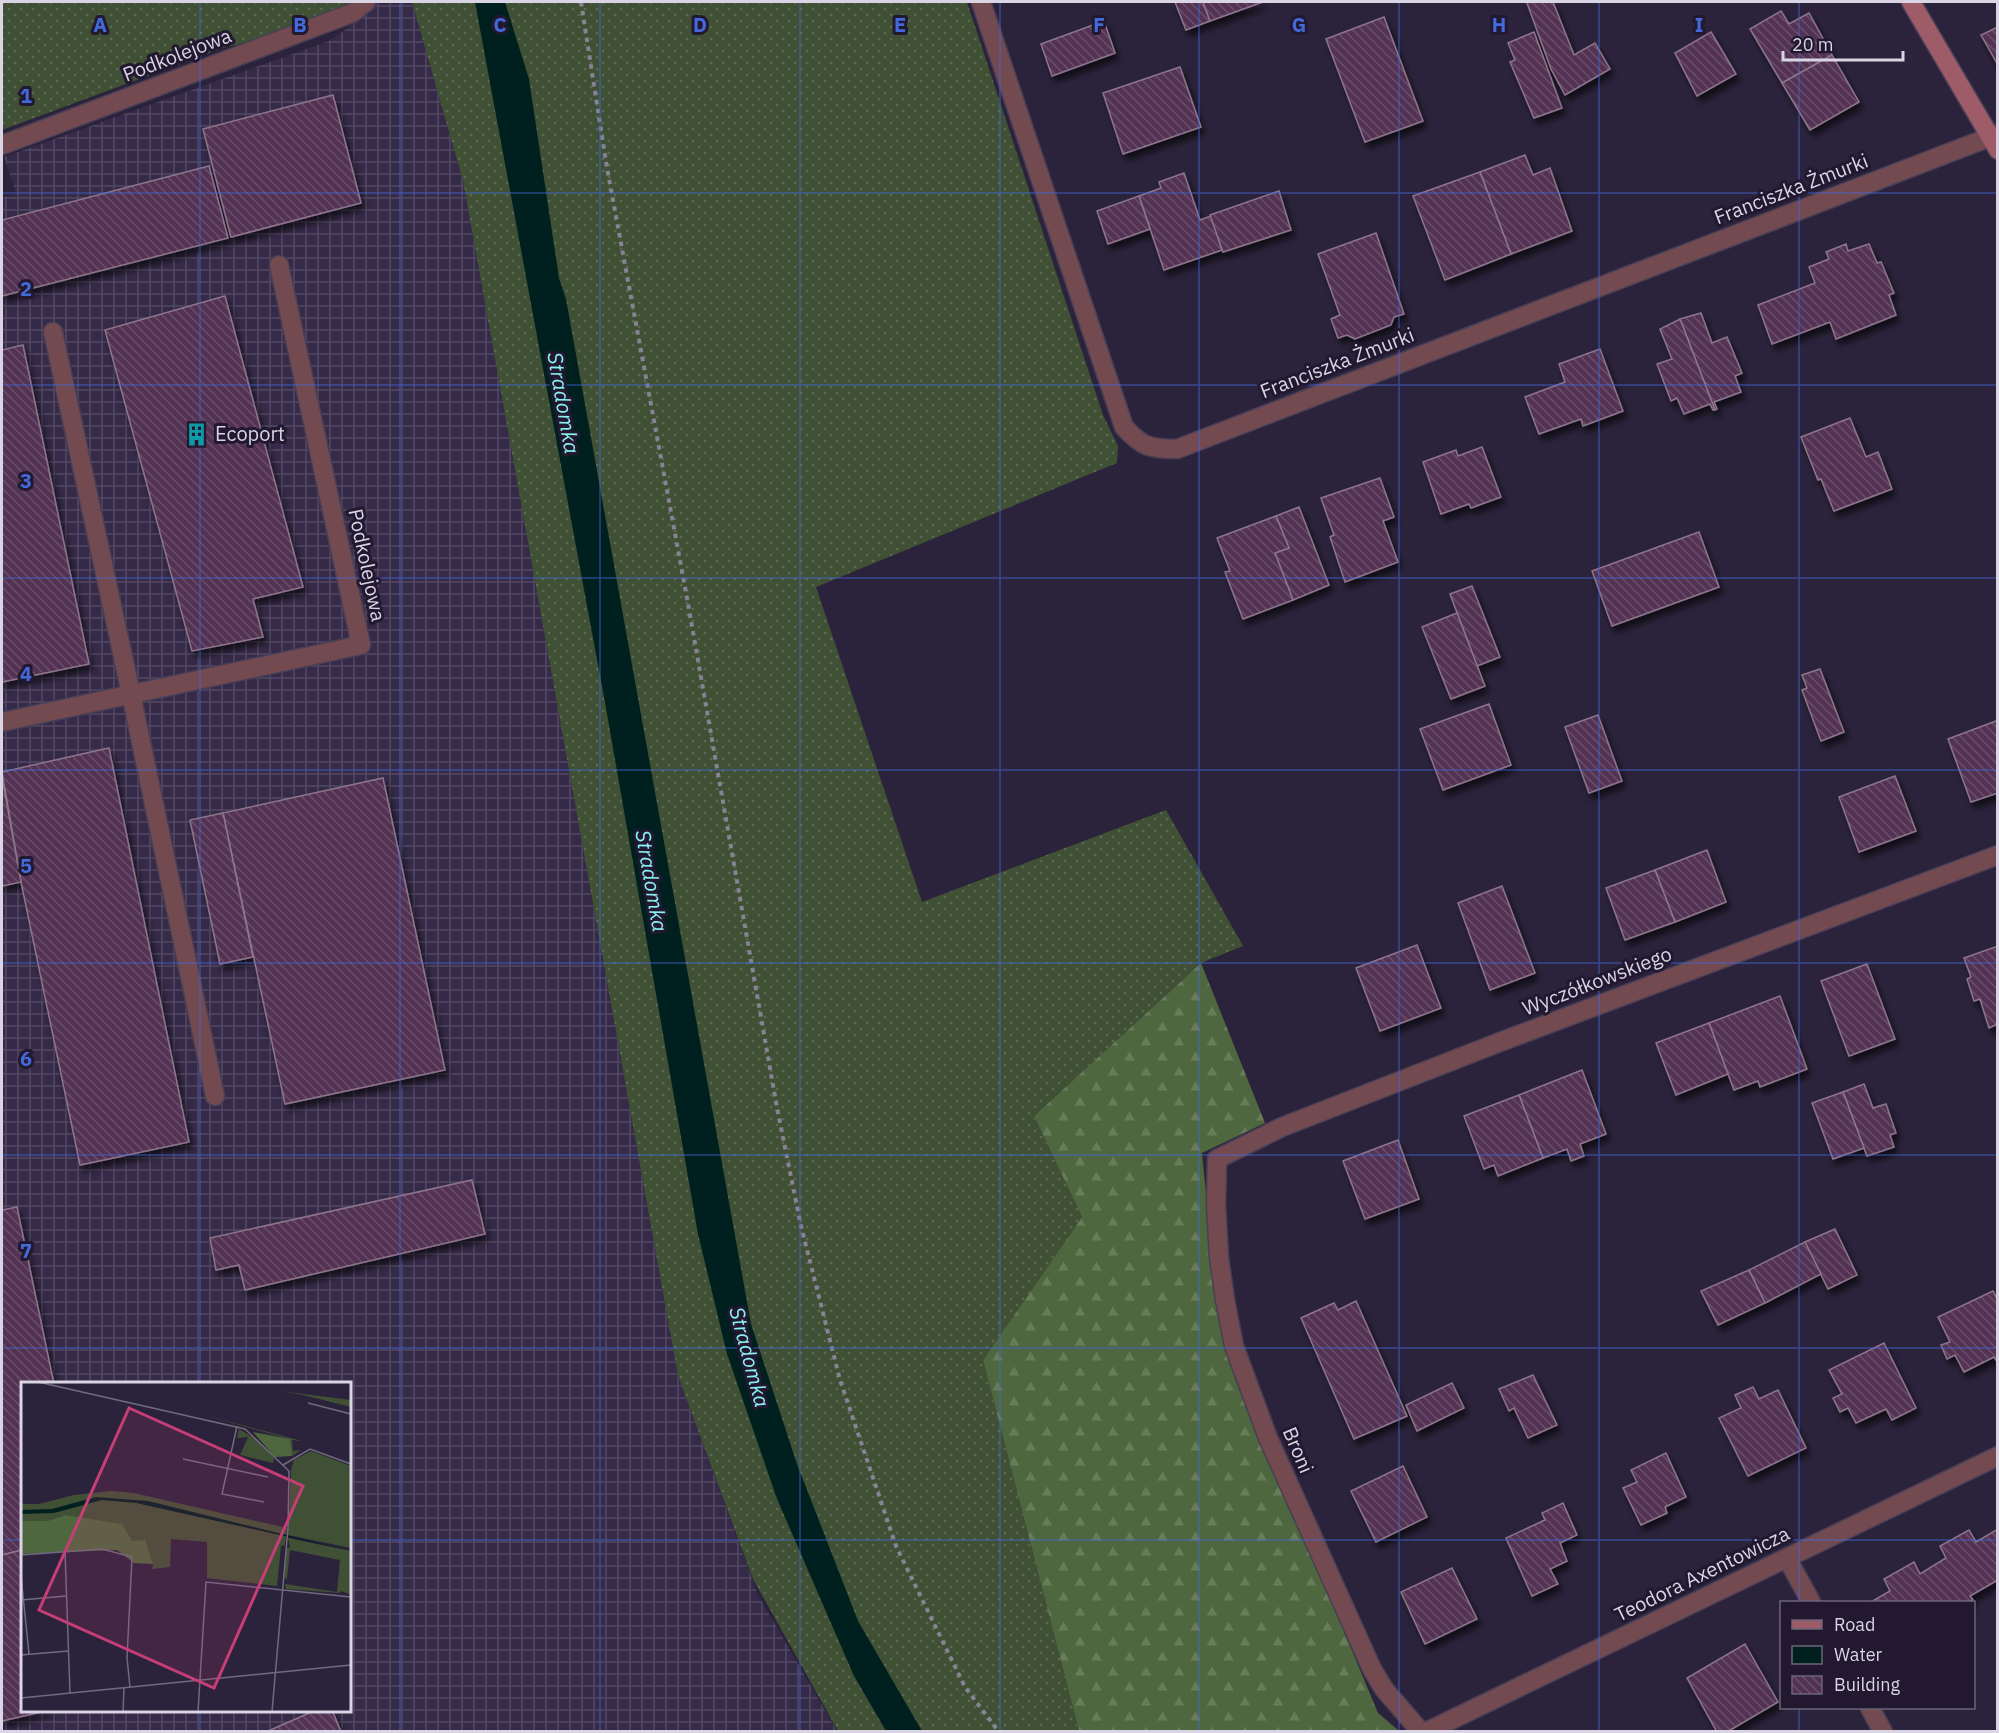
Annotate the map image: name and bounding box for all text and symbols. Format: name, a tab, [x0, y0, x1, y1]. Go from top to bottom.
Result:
text: A	[93, 11, 107, 38]
text: B	[293, 11, 307, 38]
text: C	[493, 11, 507, 38]
text: D	[693, 11, 707, 38]
text: E	[894, 11, 906, 38]
text: F	[1093, 11, 1105, 38]
text: G	[1292, 11, 1306, 38]
text: H	[1492, 11, 1506, 38]
text: I	[1695, 11, 1703, 38]
street label: Podkolejowa	[119, 21, 235, 88]
scale bar	[1783, 24, 1903, 62]
text: 20 m	[1792, 33, 1834, 56]
text: 1	[20, 82, 32, 109]
street label: Franciszka Żmurki	[1710, 147, 1872, 230]
text: 2	[20, 275, 32, 302]
street label: Franciszka Żmurki	[1256, 321, 1418, 404]
water label: Stradomka	[541, 350, 587, 456]
place label: Ecoport	[215, 420, 285, 447]
building icon: Ecoport	[184, 421, 210, 447]
text: 3	[20, 467, 32, 494]
street label: Podkolejowa	[342, 506, 393, 624]
text: 4	[20, 660, 32, 687]
water label: Stradomka	[629, 828, 675, 934]
text: 5	[20, 852, 32, 879]
street label: Wyczółkowskiego	[1518, 940, 1675, 1021]
text: 6	[20, 1045, 32, 1072]
text: 7	[20, 1237, 32, 1264]
water label: Stradomka	[723, 1303, 777, 1410]
inset map	[21, 1382, 351, 1712]
street label: Broni	[1277, 1422, 1320, 1477]
street label: Teodora Axentowicza	[1610, 1519, 1794, 1628]
legend	[1780, 1601, 1975, 1709]
text: Road	[1834, 1613, 1875, 1636]
text: Water	[1834, 1643, 1883, 1666]
text: Building	[1834, 1673, 1901, 1696]

